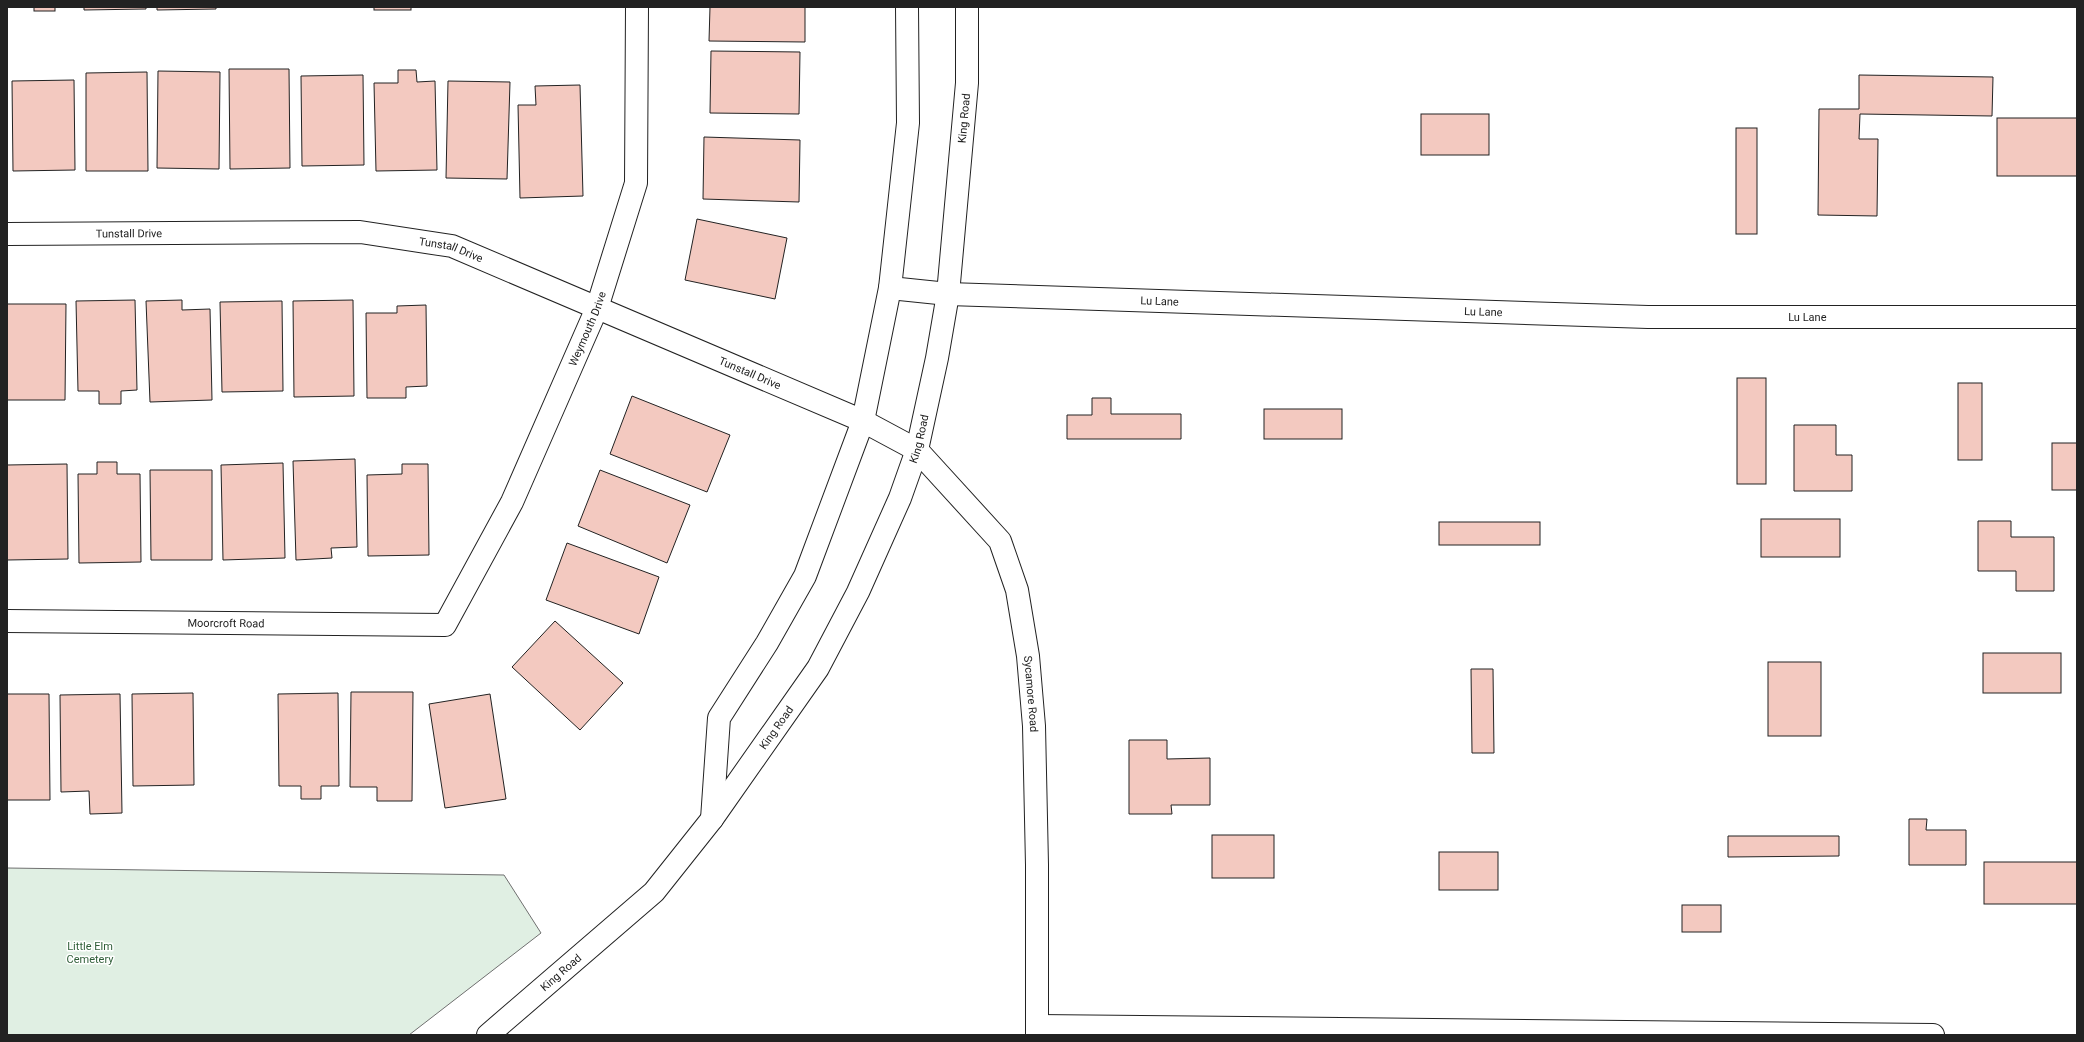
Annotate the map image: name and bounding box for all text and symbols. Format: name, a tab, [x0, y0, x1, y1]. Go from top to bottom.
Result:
street label: King Road	[956, 93, 973, 144]
street label: Tunstall Drive	[96, 227, 162, 240]
street label: Tunstall Drive	[418, 235, 485, 265]
street label: Weymouth Drive	[566, 290, 609, 368]
street label: Lu Lane	[1140, 294, 1179, 309]
street label: Lu Lane	[1464, 305, 1503, 319]
street label: Lu Lane	[1788, 311, 1827, 324]
street label: Tunstall Drive	[717, 354, 783, 392]
street label: King Road	[907, 413, 932, 465]
street label: Moorcroft Road	[187, 617, 265, 630]
street label: Sycamore Road	[1021, 655, 1040, 732]
street label: King Road	[757, 704, 796, 752]
park label: Little Elm Cemetery	[67, 940, 114, 966]
street label: King Road	[538, 952, 584, 994]

